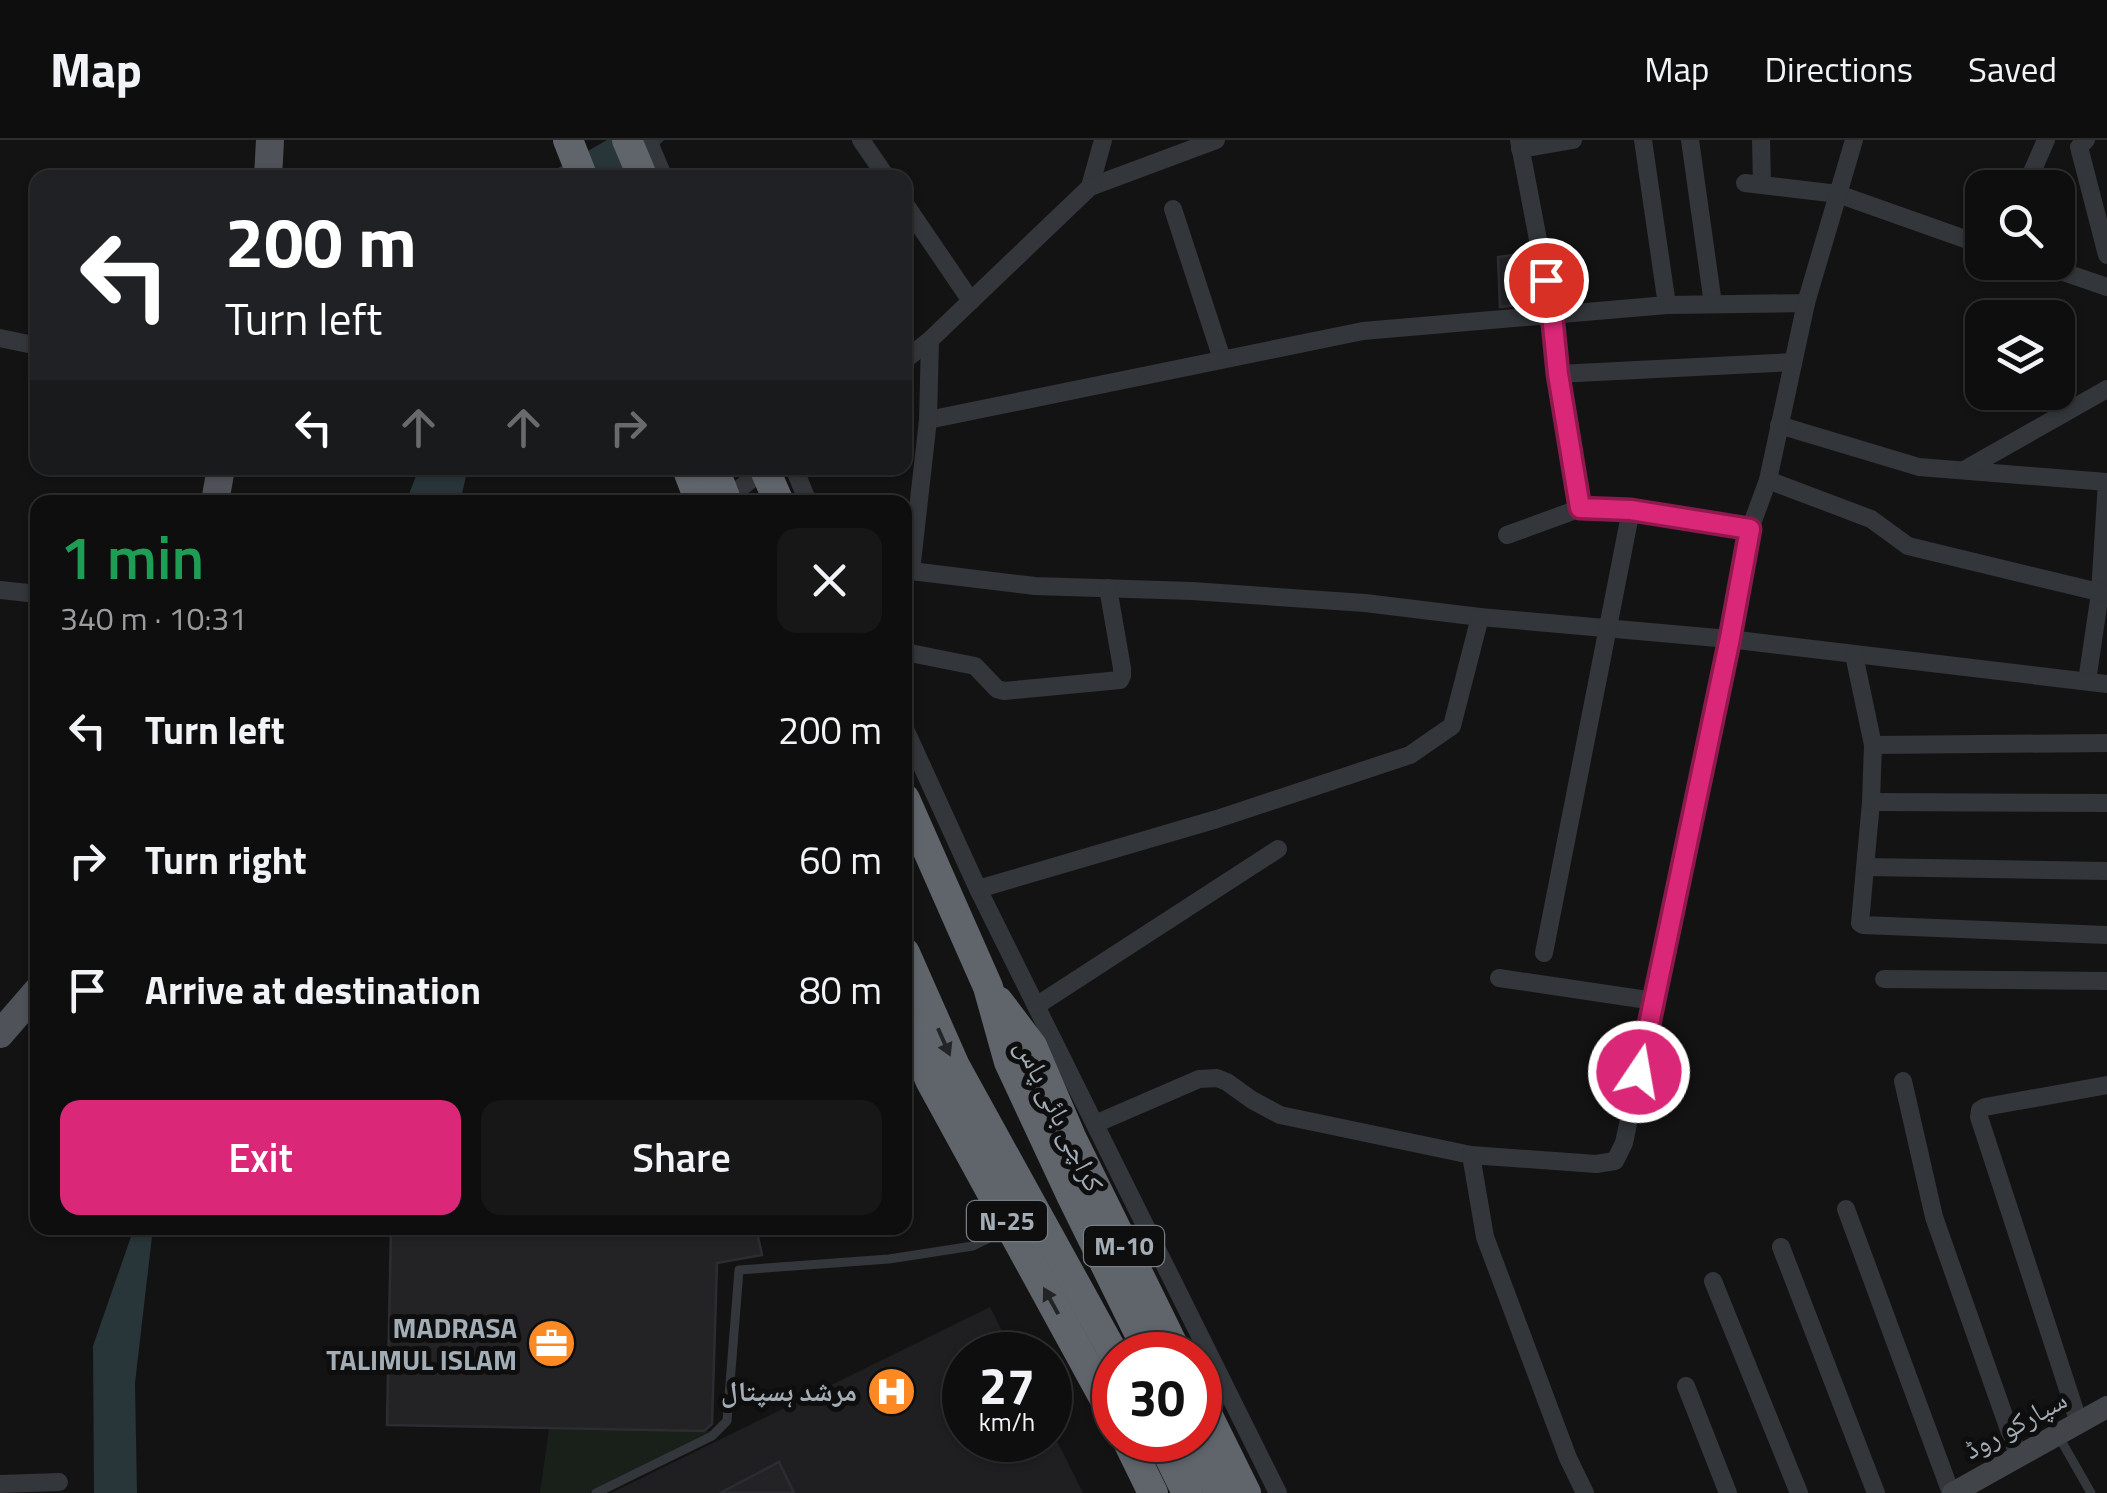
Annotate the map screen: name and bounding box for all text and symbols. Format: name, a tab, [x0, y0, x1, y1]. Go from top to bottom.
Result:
text: Map	[50, 33, 142, 106]
text: Map	[1644, 42, 1710, 96]
text: Directions	[1765, 42, 1913, 96]
text: Saved	[1968, 42, 2057, 96]
map controls	[1965, 170, 2075, 410]
button: search	[1965, 170, 2075, 280]
text: 200 m	[225, 188, 417, 294]
icon: left	[60, 210, 190, 340]
pin	[1504, 238, 1589, 323]
icon: arrive	[1519, 253, 1574, 308]
text: Turn left	[225, 284, 382, 352]
button: layers	[1965, 300, 2075, 410]
icon: left	[286, 400, 341, 455]
icon: ahead	[391, 400, 446, 455]
icon: ahead	[496, 400, 551, 455]
icon: right	[601, 400, 656, 455]
text: 1 min	[60, 511, 204, 602]
button: close	[777, 528, 882, 633]
text: 340 m · 10:31	[60, 594, 247, 642]
text: Turn left	[145, 701, 285, 759]
text: 200 m	[778, 701, 882, 759]
icon: left	[60, 703, 115, 758]
text: Turn right	[145, 831, 307, 889]
text: 60 m	[799, 831, 882, 889]
icon: right	[60, 833, 115, 888]
text: Arrive at destination	[145, 961, 481, 1019]
text: 80 m	[799, 961, 882, 1019]
icon: arrive	[60, 963, 115, 1018]
position arrow	[1587, 1020, 1691, 1124]
one-way arrow	[936, 1027, 952, 1057]
street label: کراچی بائی پاس	[1005, 1031, 1116, 1199]
button: Exit	[60, 1100, 461, 1215]
button: Share	[481, 1100, 882, 1215]
road number: N-25	[967, 1201, 1047, 1241]
road number: M-10	[1084, 1226, 1164, 1266]
one-way arrow	[1043, 1287, 1060, 1316]
place label: MADRASA TALIMUL ISLAM	[326, 1306, 517, 1381]
office icon: MADRASA TALIMUL ISLAM	[526, 1318, 578, 1370]
speed limit sign: 30	[1092, 1332, 1222, 1462]
text: 27	[979, 1347, 1035, 1423]
hospital icon: مرشد ہسپتال	[866, 1365, 918, 1417]
place label: مرشد ہسپتال	[721, 1369, 857, 1412]
street label: سپارکو روڈ	[1955, 1377, 2075, 1470]
text: km/h	[979, 1403, 1035, 1441]

